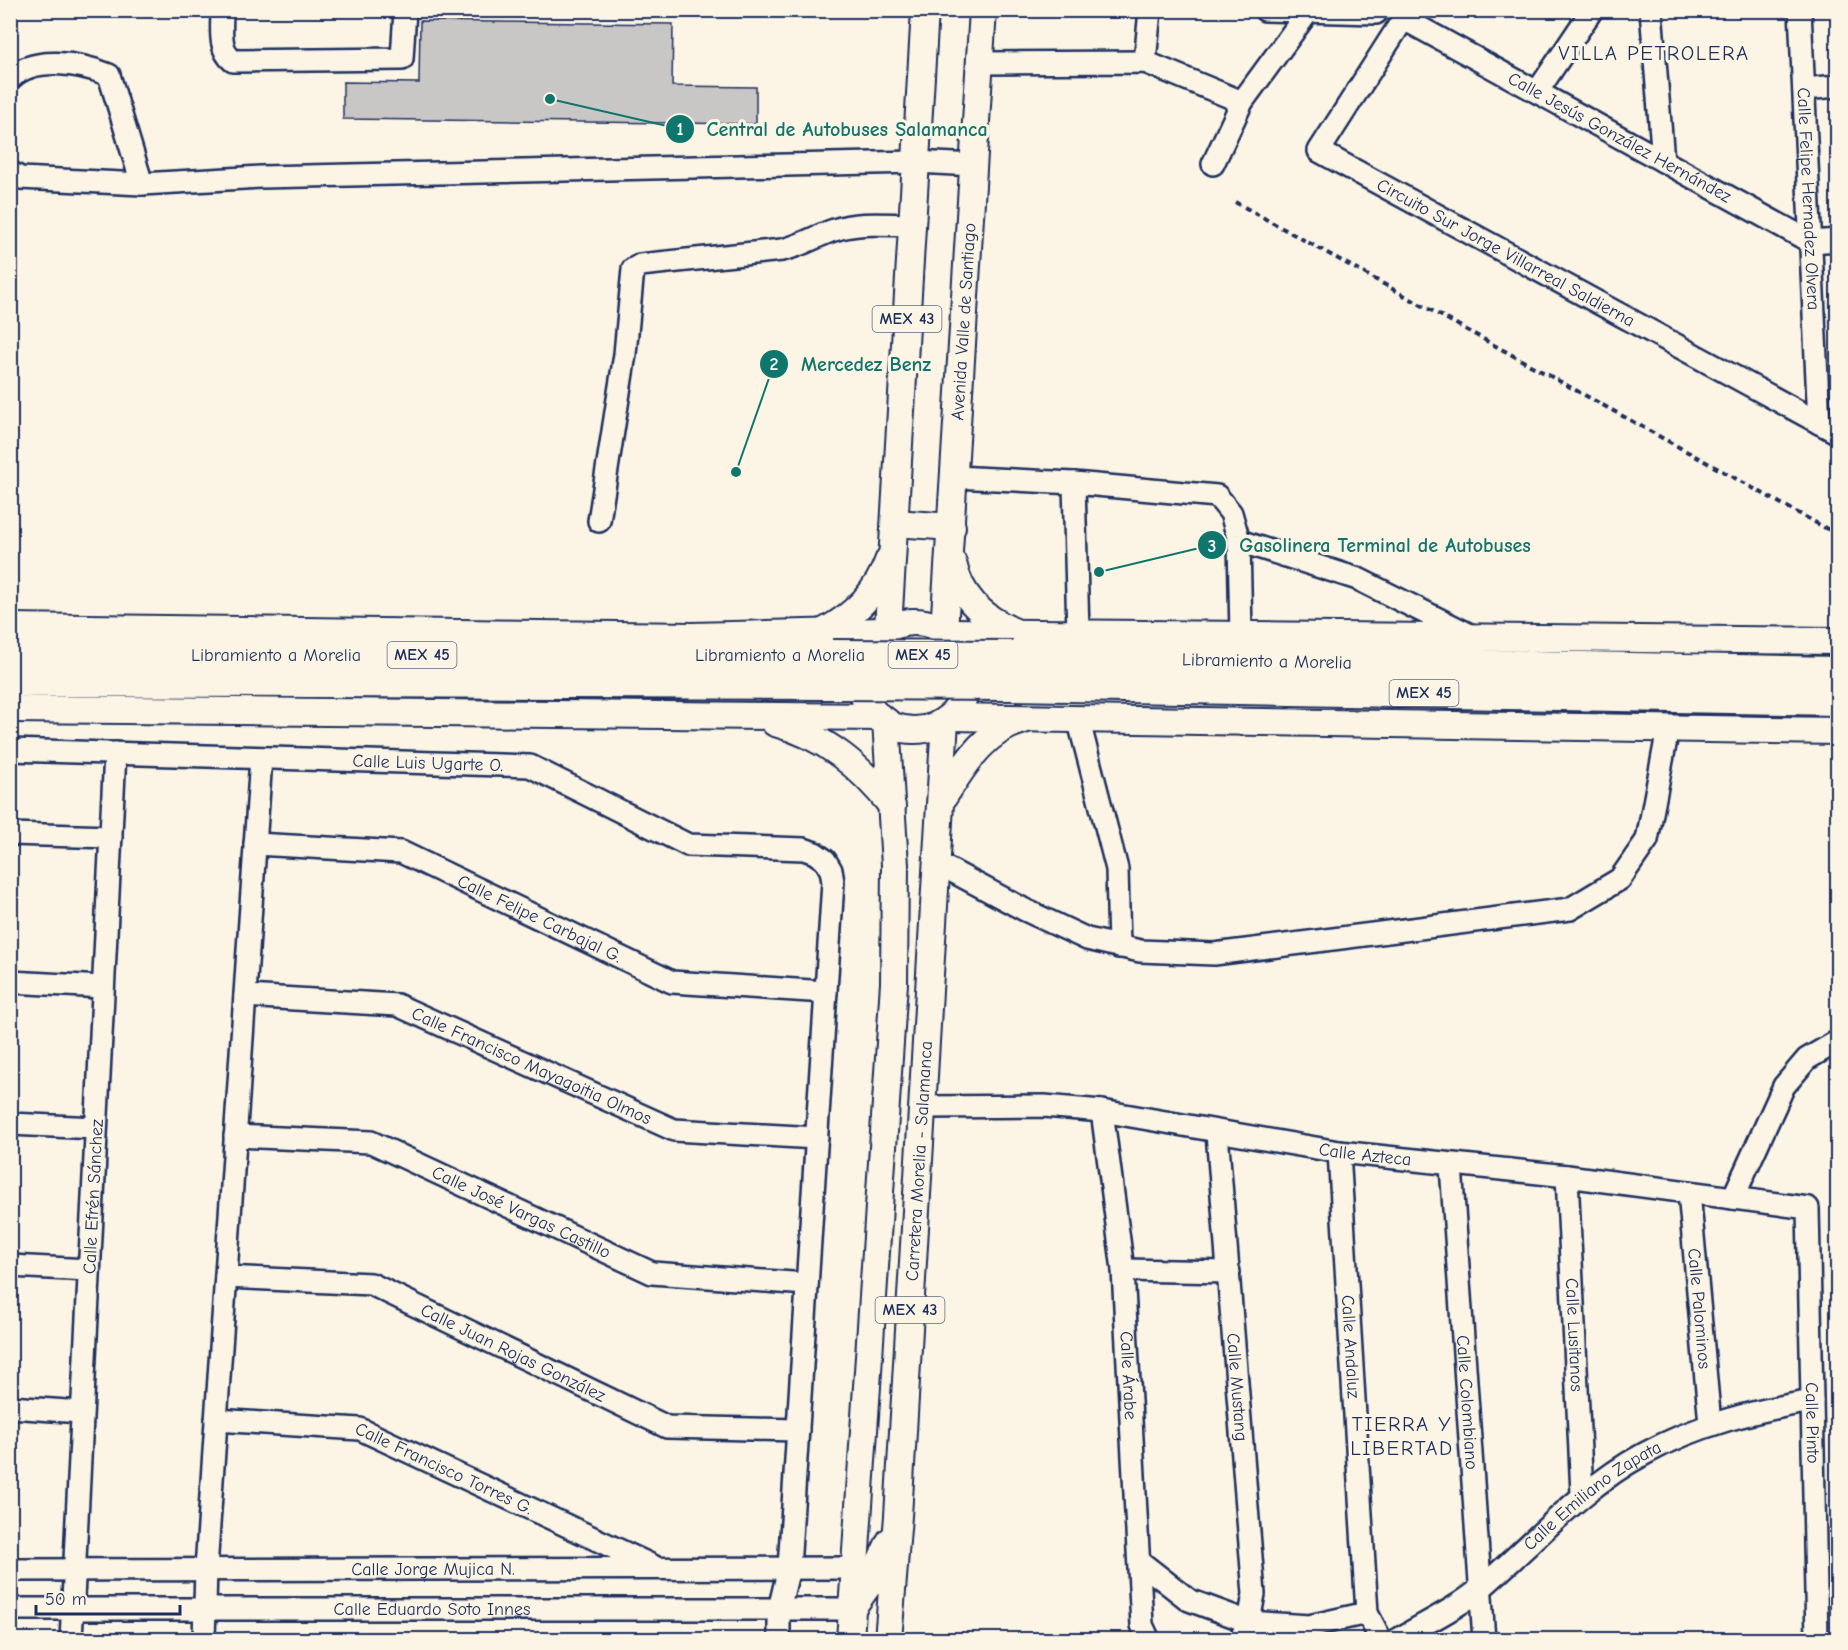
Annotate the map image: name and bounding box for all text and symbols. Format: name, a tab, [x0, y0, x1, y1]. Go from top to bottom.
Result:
district label: VILLA PETROLERA	[1558, 41, 1750, 65]
street label: Calle Jesús González Hernández	[1504, 68, 1735, 207]
street label: Calle Felipe Hernadez Olvera	[1793, 87, 1824, 311]
callout: Central de Autobuses Salamanca	[665, 110, 1000, 148]
text: Central de Autobuses Salamanca	[706, 118, 988, 141]
text: 1	[676, 119, 684, 140]
street label: Circuito Sur Jorge Villarreal Saldierna	[1373, 174, 1639, 331]
street label: Avenida Valle de Santiago	[947, 222, 980, 421]
road number: MEX 43	[872, 306, 942, 332]
callout: Mercedez Benz	[759, 345, 943, 383]
text: Mercedez Benz	[801, 353, 931, 376]
text: 2	[770, 354, 779, 375]
callout: Gasolinera Terminal de Autobuses	[1197, 526, 1543, 564]
text: Gasolinera Terminal de Autobuses	[1239, 534, 1531, 557]
text: 3	[1208, 536, 1216, 557]
road number: MEX 45	[388, 642, 456, 668]
road number: MEX 45	[888, 642, 958, 668]
street label: Libramiento a Morelia	[191, 645, 361, 666]
street label: Libramiento a Morelia	[695, 645, 865, 666]
street label: Libramiento a Morelia	[1182, 649, 1352, 673]
road number: MEX 45	[1390, 680, 1458, 706]
street label: Calle Luis Ugarte O.	[352, 750, 504, 776]
street label: Calle Felipe Carbajal G.	[454, 870, 626, 967]
street label: Calle Francisco Mayagoitia Olmos	[408, 1003, 655, 1129]
street label: Carretera Morelia - Salamanca	[901, 1040, 937, 1282]
street label: Calle Efrén Sánchez	[79, 1118, 107, 1275]
street label: Calle Azteca	[1317, 1138, 1413, 1170]
street label: Calle José Vargas Castillo	[429, 1161, 614, 1263]
street label: Calle Palominos	[1684, 1247, 1715, 1370]
street label: Calle Lusitanos	[1561, 1278, 1588, 1392]
street label: Calle Andaluz	[1337, 1294, 1364, 1399]
road number: MEX 43	[876, 1297, 944, 1323]
street label: Calle Juan Rojas González	[417, 1299, 609, 1406]
street label: Calle Árabe	[1116, 1331, 1141, 1420]
street label: Calle Mustang	[1223, 1332, 1252, 1442]
street label: Calle Colombiano	[1452, 1334, 1483, 1470]
street label: Calle Pinto	[1801, 1382, 1824, 1464]
district label: TIERRA Y LIBERTAD	[1350, 1412, 1454, 1460]
street label: Calle Francisco Torres G.	[352, 1418, 536, 1519]
street label: Calle Emiliano Zapata	[1519, 1436, 1665, 1555]
street label: Calle Jorge Mujica N.	[351, 1558, 515, 1580]
scale bar	[36, 1578, 180, 1616]
text: 50 m	[45, 1589, 87, 1610]
street label: Calle Eduardo Soto Innes	[334, 1599, 530, 1620]

